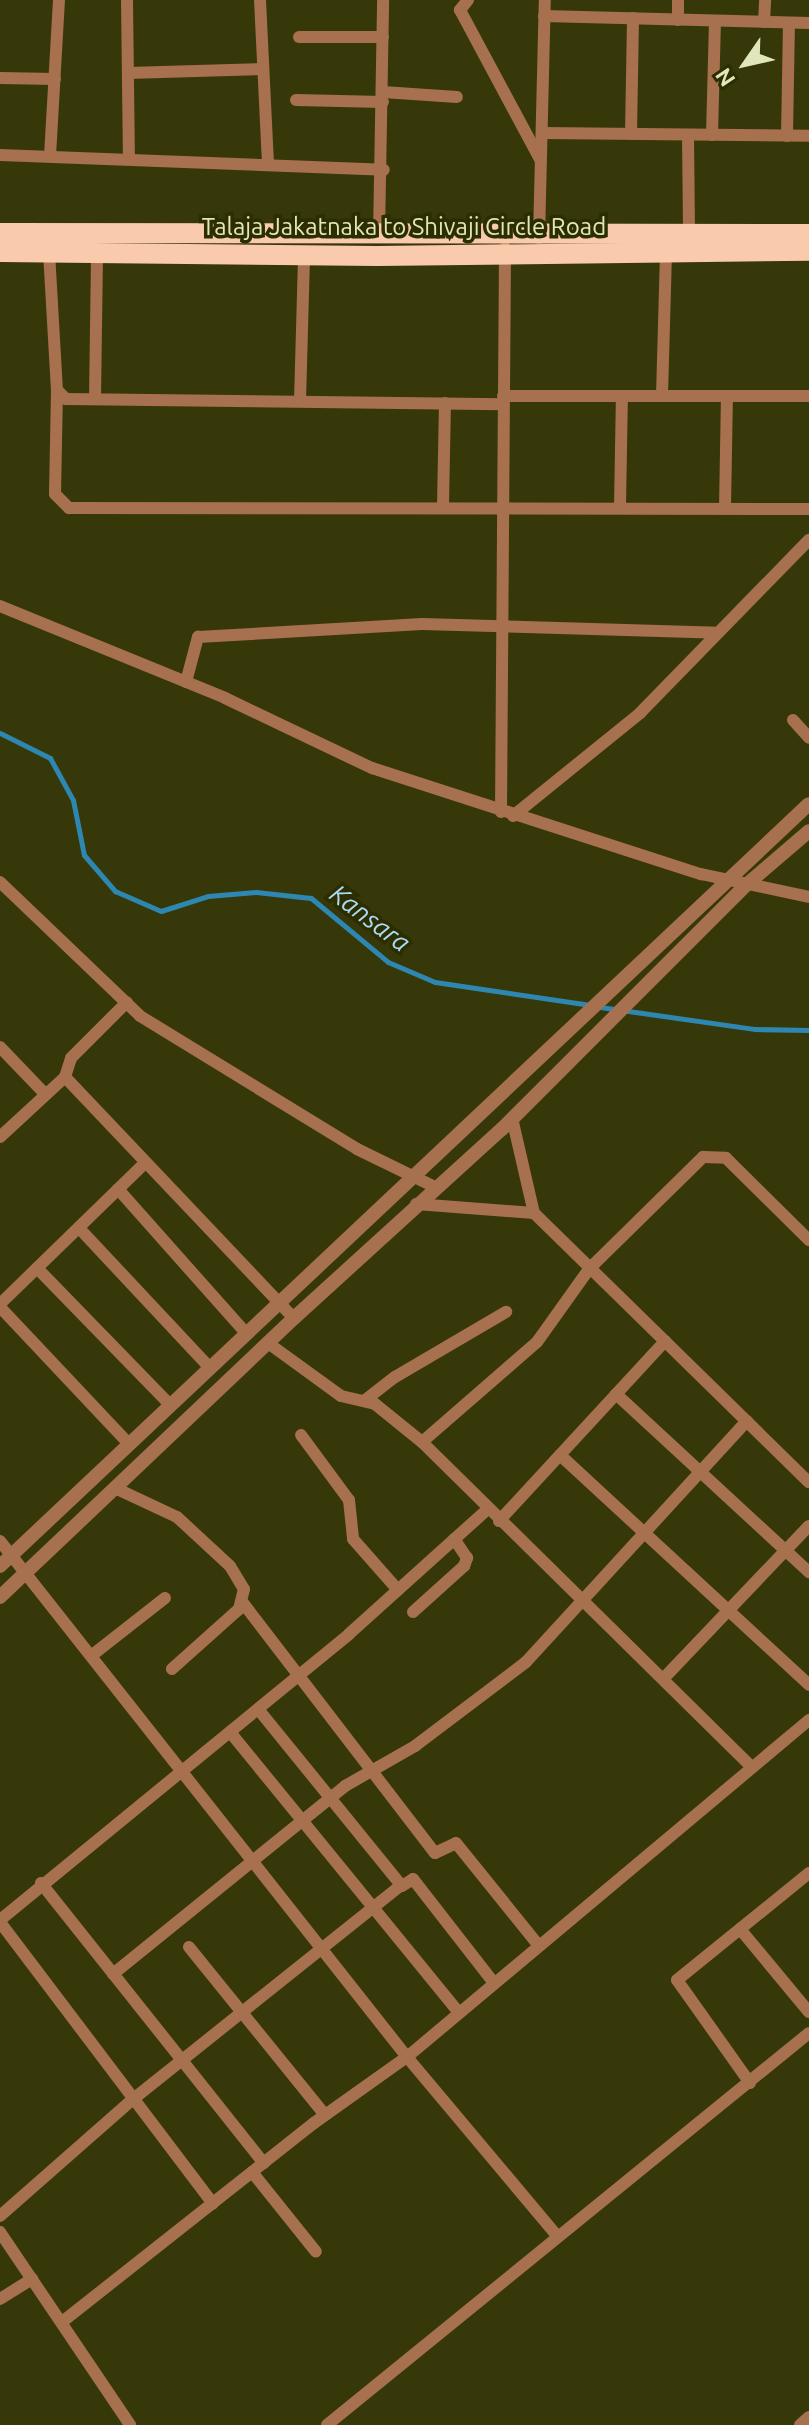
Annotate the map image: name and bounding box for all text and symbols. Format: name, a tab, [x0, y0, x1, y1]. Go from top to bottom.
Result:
north arrow	[705, 24, 785, 104]
text: N	[710, 64, 740, 92]
street label: Talaja Jakatnaka to Shivaji Circle Road	[202, 213, 606, 241]
water label: Kansara	[324, 878, 416, 958]

